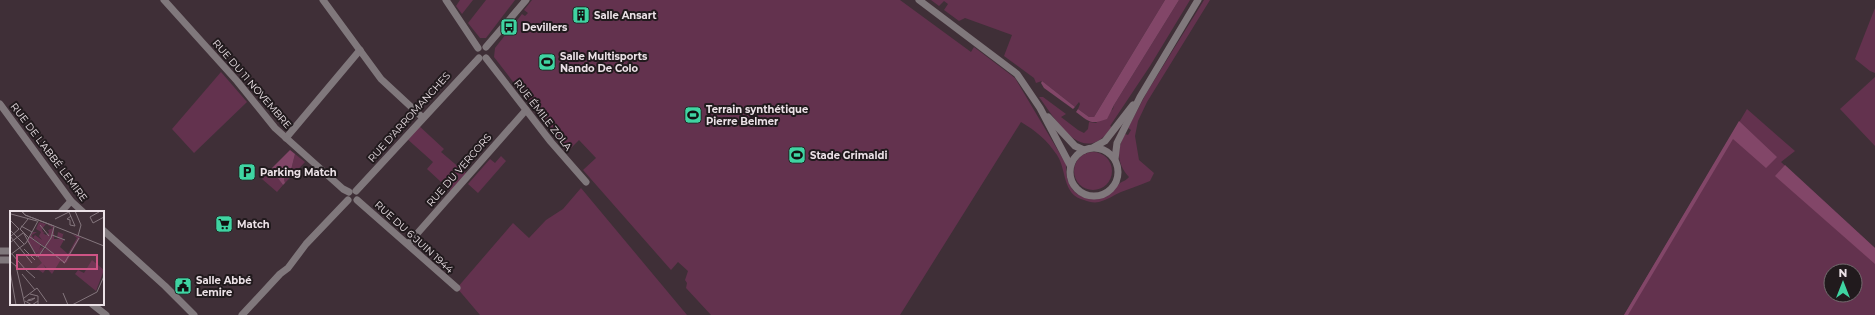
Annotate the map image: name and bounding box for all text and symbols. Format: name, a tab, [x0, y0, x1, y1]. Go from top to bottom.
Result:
building icon: Salle Ansart	[571, 5, 591, 25]
place label: Salle Ansart	[594, 9, 657, 22]
bus stop icon: Devillers	[499, 17, 519, 37]
place label: Devillers	[522, 21, 568, 34]
street label: RUE DU 11 NOVEMBRE	[210, 37, 294, 131]
place label: Salle Multisports Nando De Colo	[560, 50, 648, 75]
sports icon: Salle Multisports Nando De Colo	[537, 52, 557, 72]
street label: RUE D'ARROMANCHES	[365, 69, 453, 165]
street label: RUE ÉMILE ZOLA	[511, 77, 575, 154]
street label: RUE DE L'ABBÉ LEMIRE	[8, 100, 91, 204]
place label: Terrain synthétique Pierre Belmer	[706, 103, 808, 128]
sports icon: Terrain synthétique Pierre Belmer	[683, 105, 703, 125]
street label: RUE DU VERCORS	[424, 131, 494, 209]
sports icon: Stade Grimaldi	[787, 145, 807, 165]
place label: Stade Grimaldi	[810, 149, 887, 162]
parking icon: Parking Match	[237, 162, 257, 182]
place label: Parking Match	[260, 166, 337, 179]
street label: RUE DU 6 JUIN 1944	[372, 198, 456, 276]
inset map	[10, 211, 104, 305]
supermarket icon: Match	[214, 214, 234, 234]
place label: Match	[237, 218, 270, 231]
north arrow	[1823, 263, 1863, 303]
text: N	[1839, 266, 1847, 280]
place label: Salle Abbé Lemire	[196, 274, 251, 299]
public building icon: Salle Abbé Lemire	[173, 276, 193, 296]

